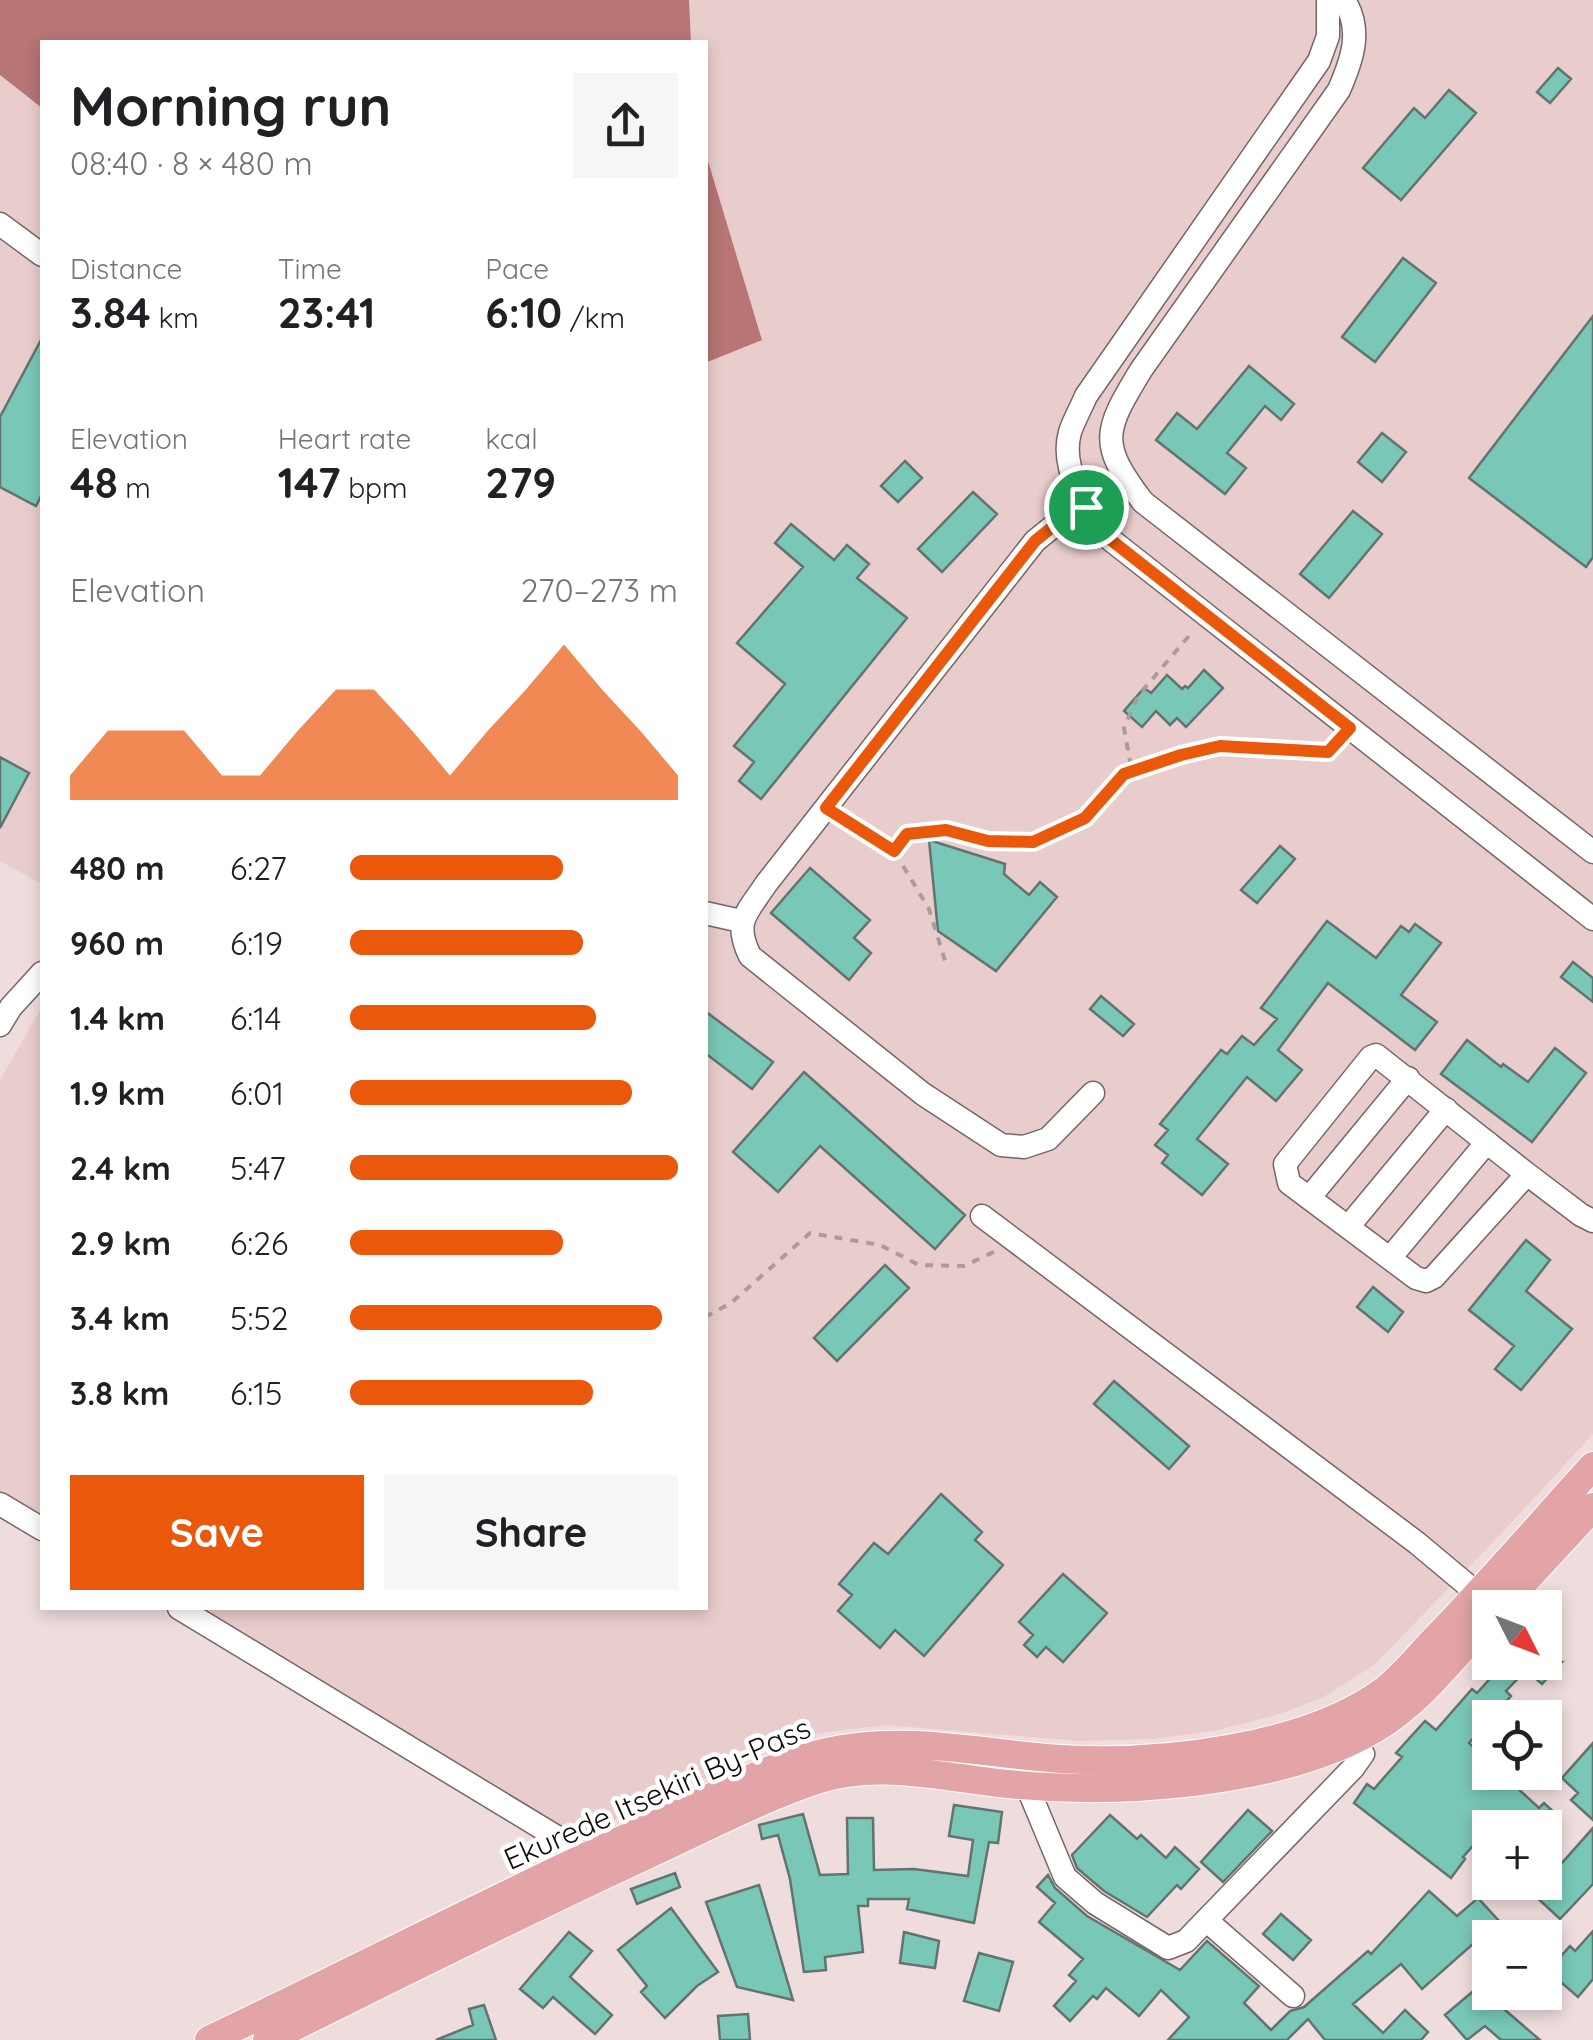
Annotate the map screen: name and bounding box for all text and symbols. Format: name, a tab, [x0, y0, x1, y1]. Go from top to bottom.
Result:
text: Morning run	[70, 71, 391, 140]
button: share	[573, 73, 678, 178]
text: 08:40 · 8 × 480 m	[70, 143, 313, 183]
text: Distance	[70, 251, 182, 286]
text: Time	[278, 251, 342, 286]
text: Pace	[485, 251, 549, 286]
text: 3.84	[70, 286, 151, 339]
text: 23:41	[278, 286, 375, 339]
text: 6:10	[485, 286, 562, 339]
text: km	[151, 300, 199, 335]
text: /km	[562, 300, 625, 335]
text: Elevation	[70, 421, 188, 456]
text: Heart rate	[278, 421, 411, 456]
text: kcal	[485, 421, 538, 456]
text: 48	[70, 456, 118, 509]
text: 147	[278, 456, 341, 509]
text: 279	[485, 456, 556, 509]
pin	[1044, 465, 1129, 550]
text: m	[118, 470, 151, 505]
text: bpm	[341, 470, 408, 505]
icon: arrive	[1059, 480, 1114, 535]
text: Elevation	[70, 570, 205, 610]
text: 270–273 m	[521, 570, 678, 610]
text: 480 m	[70, 848, 164, 888]
text: 6:27	[230, 848, 287, 888]
text: 960 m	[70, 923, 164, 963]
text: 6:19	[230, 923, 283, 963]
text: 1.4 km	[70, 998, 165, 1038]
text: 6:14	[230, 998, 281, 1038]
text: 1.9 km	[70, 1073, 165, 1113]
text: 6:01	[230, 1073, 284, 1113]
text: 2.4 km	[70, 1148, 171, 1188]
text: 5:47	[230, 1148, 286, 1188]
text: 2.9 km	[70, 1223, 171, 1263]
text: 6:26	[230, 1223, 288, 1263]
text: 3.4 km	[70, 1298, 170, 1338]
text: 5:52	[230, 1298, 289, 1338]
text: 3.8 km	[70, 1373, 169, 1413]
text: 6:15	[230, 1373, 282, 1413]
button: Save	[70, 1475, 364, 1590]
button: Share	[384, 1475, 678, 1590]
north arrow	[1472, 1590, 1562, 1680]
map controls	[1472, 1590, 1562, 2010]
button: locate	[1472, 1700, 1562, 1790]
street label: Ekurede Itsekiri By-Pass	[498, 1708, 816, 1878]
button: +	[1472, 1810, 1562, 1900]
button: −	[1472, 1920, 1562, 2010]

